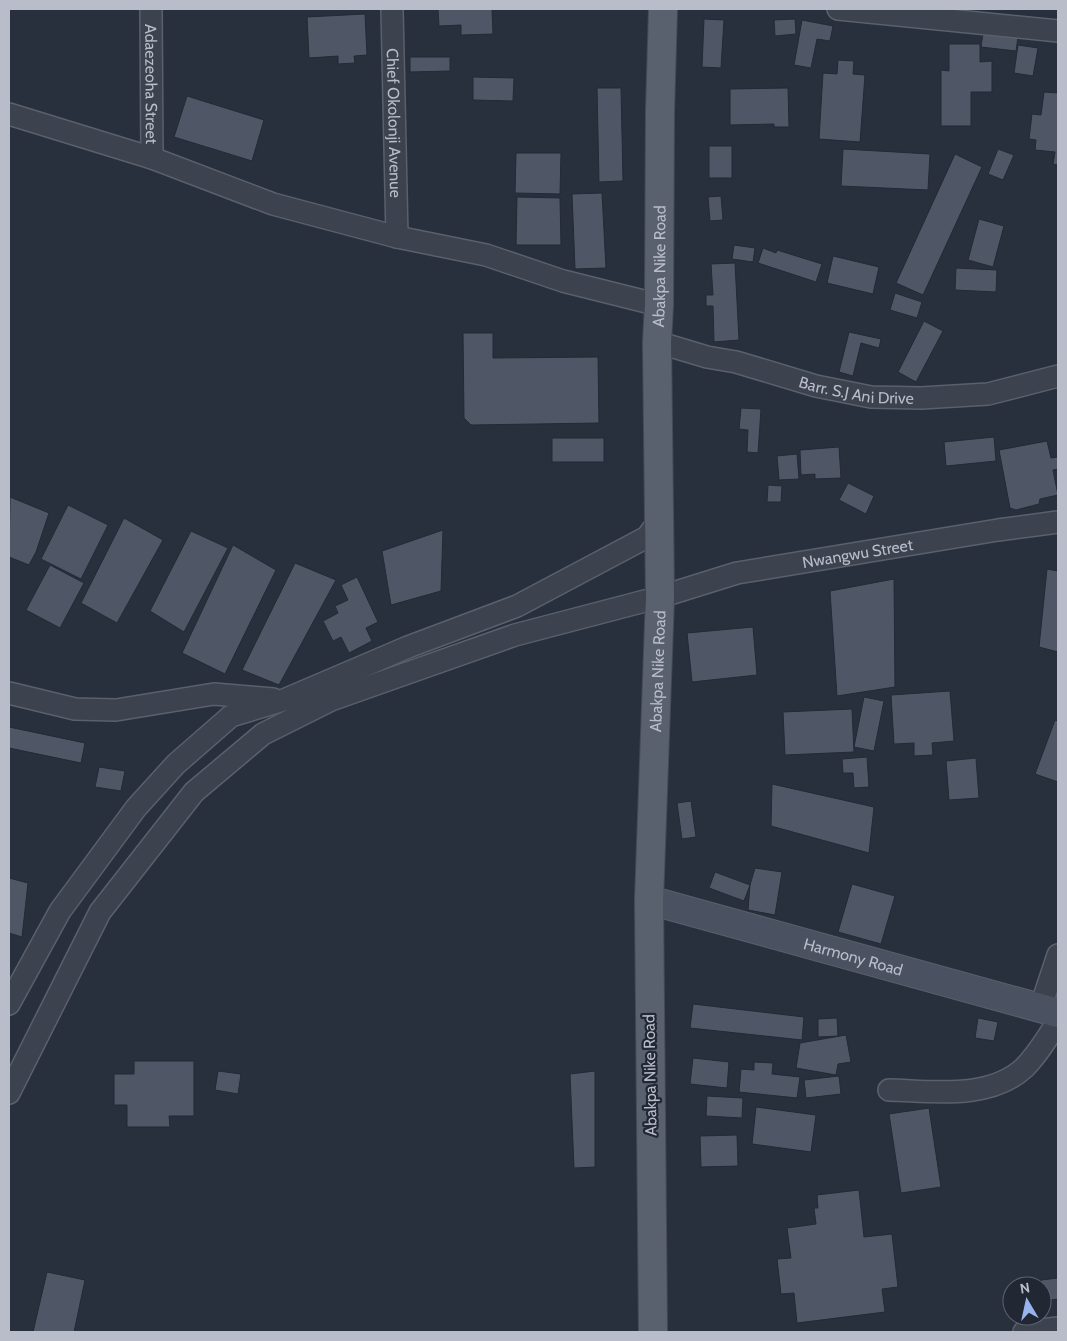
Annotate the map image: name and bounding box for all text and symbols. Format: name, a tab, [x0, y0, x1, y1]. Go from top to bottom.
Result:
street label: Adaezeoha Street	[142, 24, 161, 145]
street label: Chief Okolonji Avenue	[383, 48, 406, 198]
street label: Abakpa Nike Road	[648, 205, 669, 328]
street label: Barr. S.J Ani Drive	[797, 372, 914, 407]
street label: Nwangwu Street	[801, 535, 915, 572]
street label: Abakpa Nike Road	[646, 610, 669, 732]
street label: Harmony Road	[802, 934, 905, 979]
street label: Abakpa Nike Road	[639, 1014, 661, 1136]
north arrow	[1002, 1276, 1052, 1326]
text: N	[1019, 1278, 1031, 1298]

